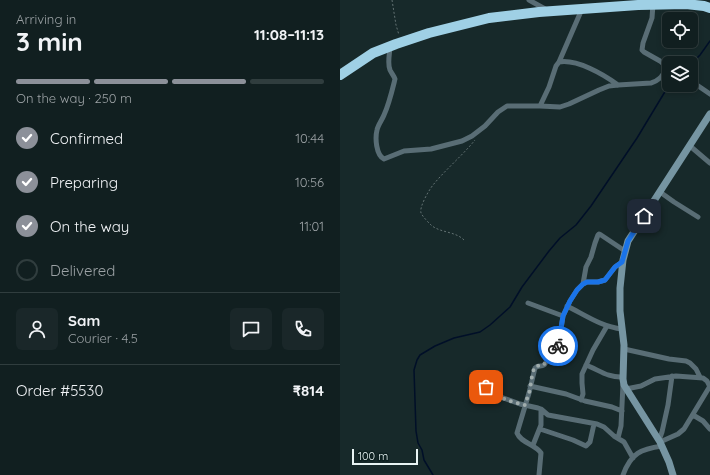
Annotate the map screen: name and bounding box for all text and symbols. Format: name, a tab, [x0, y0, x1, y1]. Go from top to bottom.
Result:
text: Arriving in	[16, 11, 76, 27]
map controls	[662, 12, 698, 92]
button: locate	[662, 12, 698, 48]
text: 3 min	[16, 25, 83, 58]
text: 11:08–11:13	[254, 25, 324, 44]
button: layers	[662, 56, 698, 92]
text: On the way · 250 m	[16, 90, 132, 106]
icon: check	[16, 127, 38, 149]
text: Confirmed	[50, 129, 123, 148]
text: 10:44	[295, 130, 324, 146]
icon: check	[16, 171, 38, 193]
text: Preparing	[50, 173, 118, 192]
text: 10:56	[295, 174, 324, 190]
pin	[627, 199, 661, 233]
icon: home	[633, 205, 655, 227]
icon: check	[16, 215, 38, 237]
text: On the way	[50, 217, 129, 236]
text: 11:01	[299, 218, 324, 234]
text: Delivered	[50, 261, 115, 280]
button: person	[16, 308, 58, 350]
button: chat	[230, 308, 272, 350]
button: phone	[282, 308, 324, 350]
text: Sam	[68, 311, 100, 330]
courier	[538, 326, 578, 366]
text: Courier · 4.5	[68, 330, 138, 346]
icon: bike	[547, 335, 569, 357]
pin	[469, 370, 503, 404]
icon: bag	[475, 376, 497, 398]
text: Order #5530	[16, 381, 103, 400]
text: ₹814	[293, 381, 324, 400]
scale bar	[352, 447, 418, 466]
text: 100 m	[358, 449, 388, 463]

